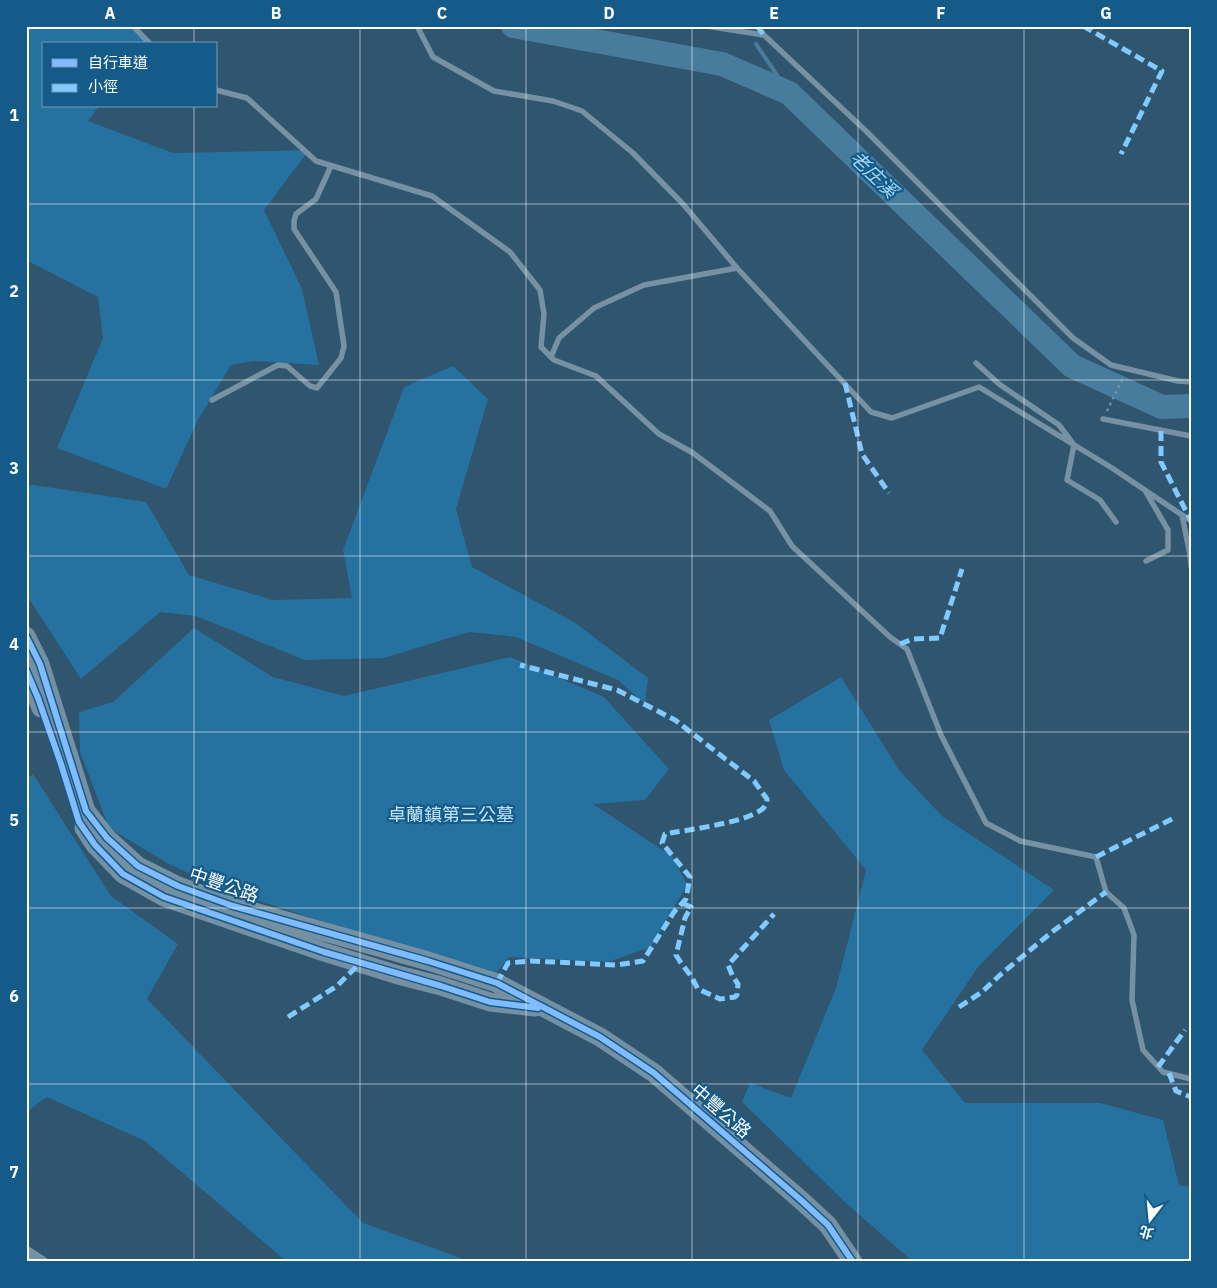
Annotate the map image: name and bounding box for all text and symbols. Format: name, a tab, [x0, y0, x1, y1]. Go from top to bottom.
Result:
text: A	[105, 3, 116, 23]
text: B	[271, 3, 282, 23]
text: C	[437, 3, 447, 23]
text: D	[603, 3, 615, 23]
text: E	[769, 3, 779, 23]
text: F	[936, 3, 946, 23]
text: G	[1100, 3, 1112, 23]
legend	[42, 42, 218, 108]
text: 自行車道	[88, 53, 148, 72]
text: 小徑	[88, 77, 118, 96]
text: 1	[9, 105, 19, 125]
water label: 老庄溪	[845, 146, 905, 205]
text: 2	[9, 281, 19, 301]
text: 3	[9, 458, 19, 478]
text: 4	[9, 634, 19, 654]
park label: 卓蘭鎮第三公墓	[388, 803, 514, 826]
text: 5	[9, 810, 19, 830]
street label: 中豐公路	[186, 862, 262, 907]
text: 6	[9, 986, 19, 1006]
street label: 中豐公路	[687, 1078, 756, 1143]
text: 7	[9, 1162, 19, 1182]
north arrow	[1124, 1196, 1174, 1246]
text: 北	[1137, 1222, 1156, 1243]

